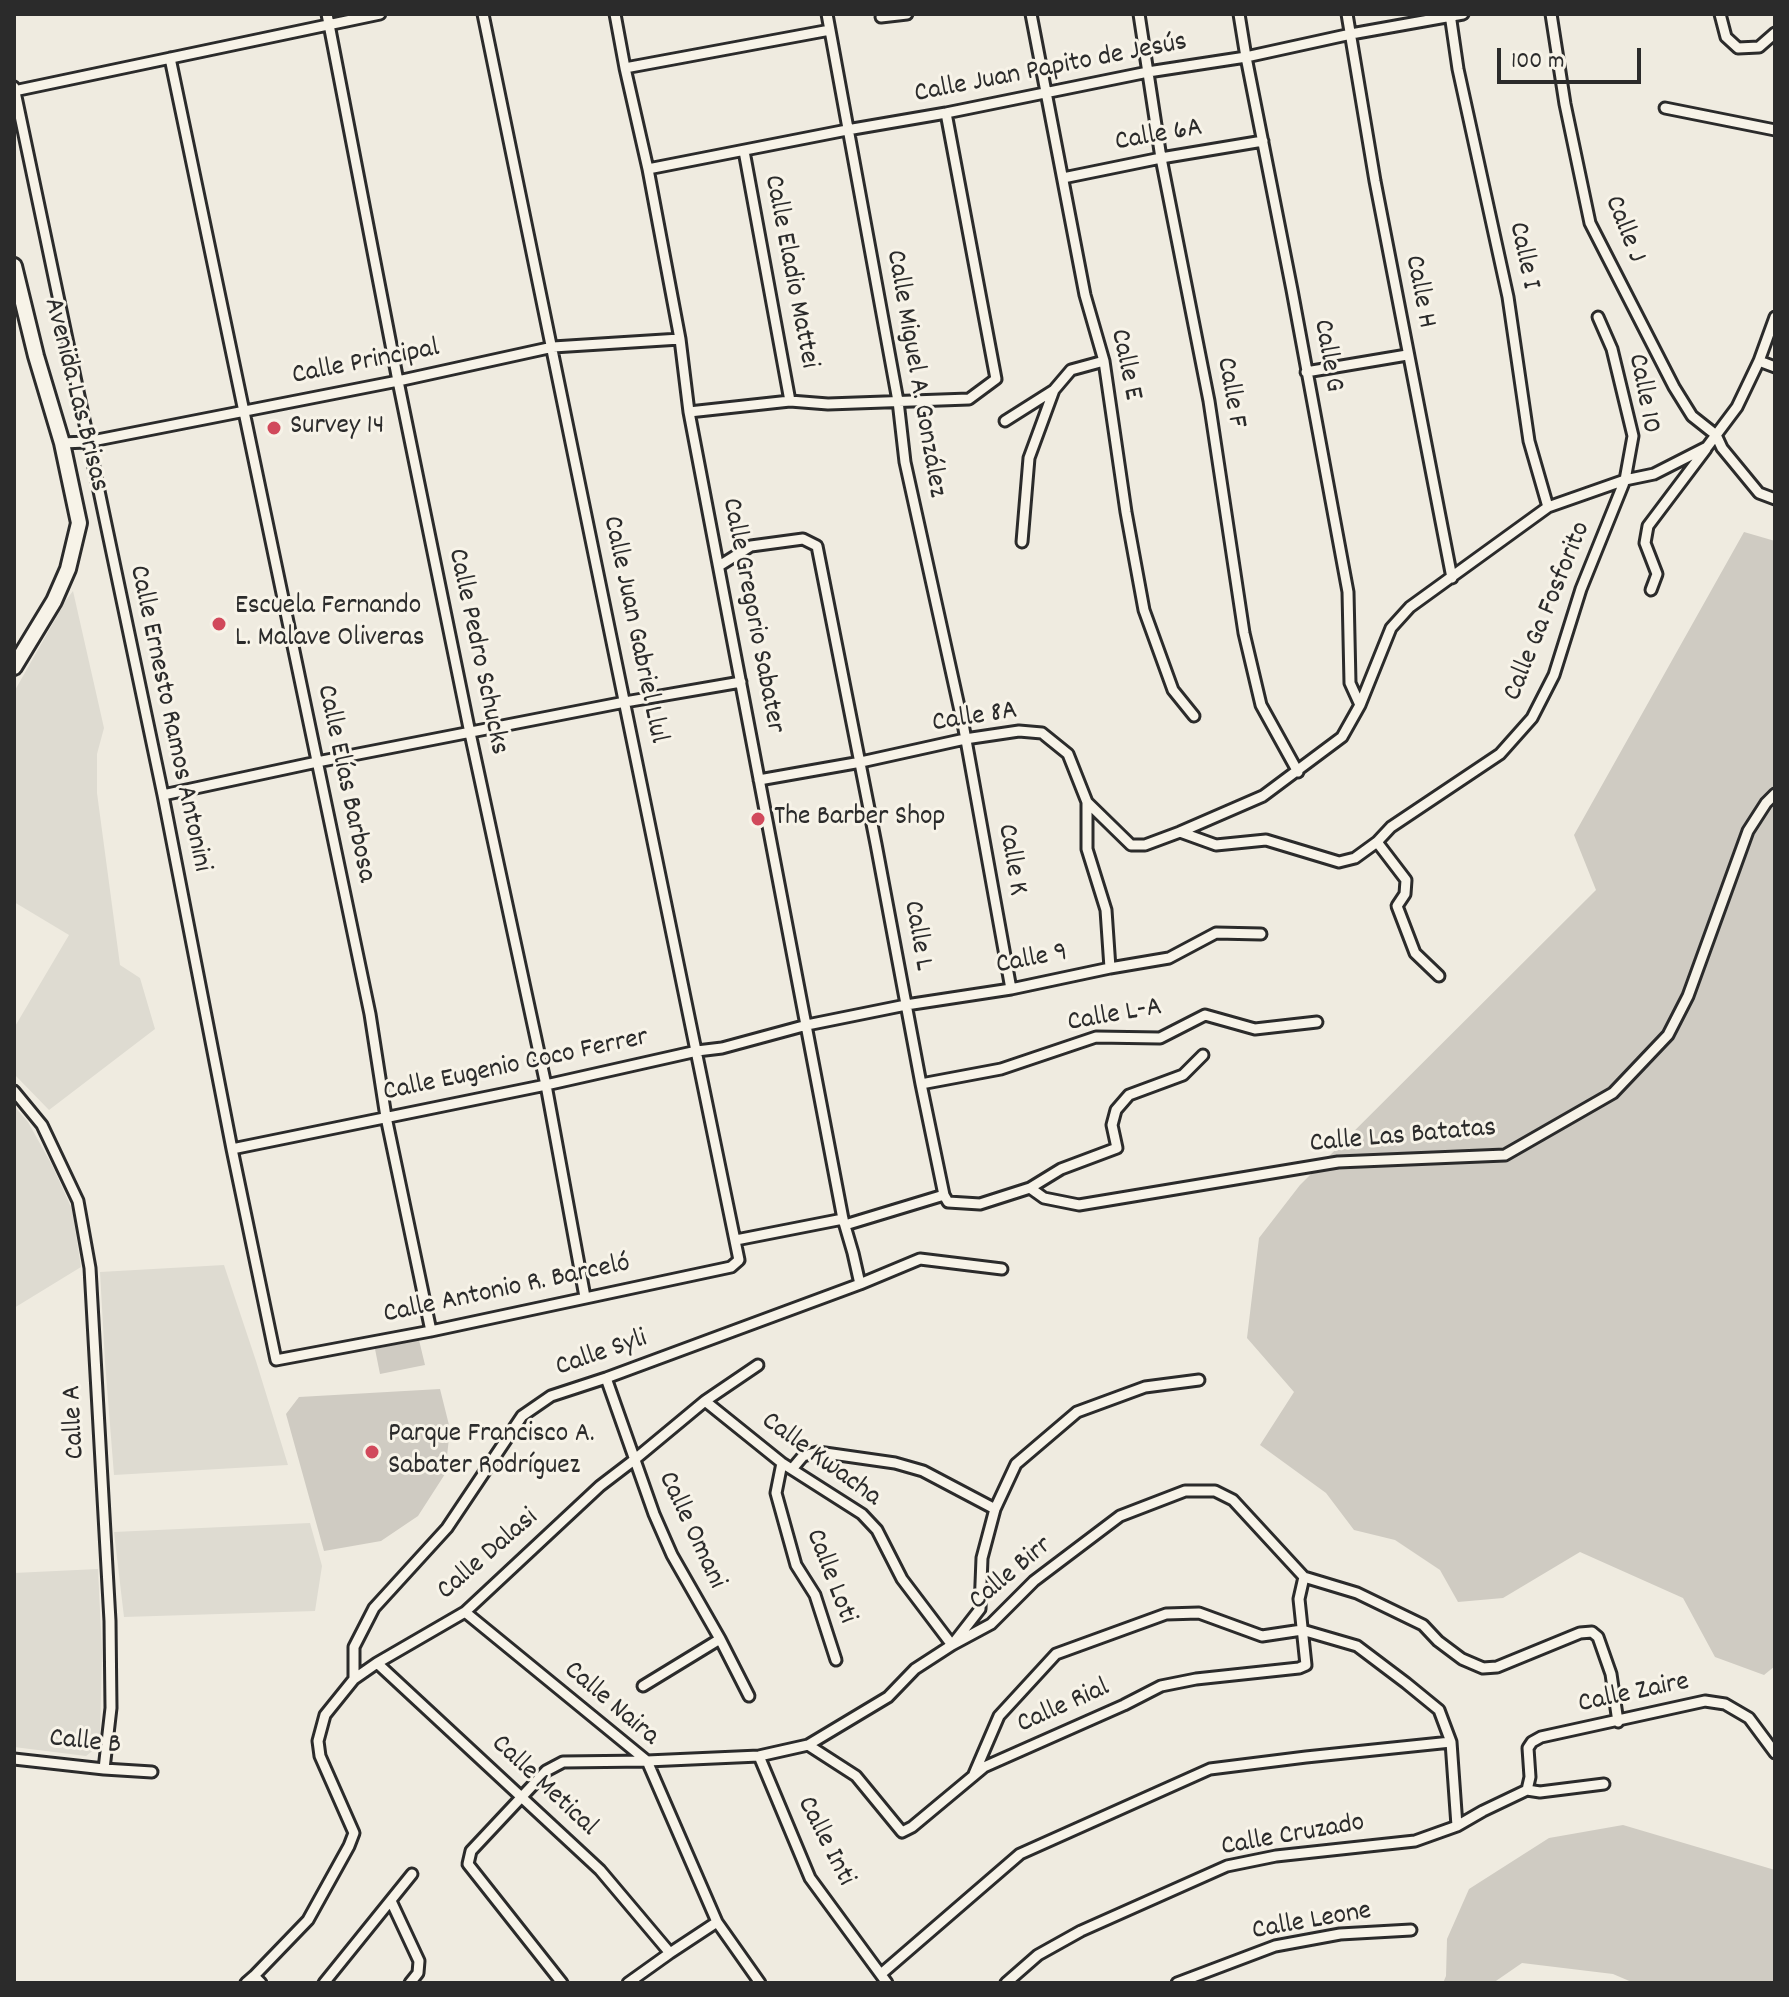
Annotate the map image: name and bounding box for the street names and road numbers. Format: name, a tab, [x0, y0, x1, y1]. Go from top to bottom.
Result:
street label: Calle Juan Papito de Jesús	[912, 27, 1190, 113]
street label: Calle 6A	[1113, 113, 1205, 161]
street label: Calle Eladio Mattei	[754, 172, 824, 372]
street label: Calle J	[1594, 192, 1652, 268]
street label: Calle I	[1499, 219, 1545, 293]
street label: Calle Miguel A. González	[876, 248, 952, 500]
street label: Calle H	[1395, 253, 1441, 331]
street label: Avenida Las Brisas	[34, 295, 114, 495]
street label: Calle G	[1303, 317, 1349, 395]
street label: Calle E	[1100, 326, 1148, 404]
street label: Calle Principal	[290, 333, 442, 395]
street label: Calle 10	[1618, 351, 1666, 437]
street label: Calle F	[1206, 355, 1252, 431]
street label: Calle Gregorio Sabater	[712, 496, 790, 736]
street label: Calle Juan Gabriel Llul	[593, 514, 673, 746]
street label: Calle Ga Fosforito	[1498, 518, 1600, 706]
street label: Calle Pedro Schucks	[438, 546, 514, 758]
street label: Calle Ernesto Ramos Antonini	[119, 563, 217, 875]
street label: Calle Elías Barbosa	[307, 682, 381, 886]
street label: Calle 8A	[930, 696, 1020, 742]
street label: Calle K	[987, 822, 1033, 898]
street label: Calle L	[893, 898, 939, 974]
street label: Calle 9	[994, 938, 1070, 984]
street label: Calle L-A	[1065, 992, 1165, 1042]
street label: Calle Eugenio Coco Ferrer	[380, 1022, 652, 1112]
street label: Calle Las Batatas	[1308, 1113, 1498, 1163]
street label: Calle Antonio R. Barceló	[381, 1248, 633, 1334]
street label: Calle Syli	[552, 1324, 652, 1386]
street label: Calle A	[57, 1384, 95, 1460]
street label: Calle Kwacha	[753, 1406, 887, 1516]
street label: Calle Omani	[648, 1467, 732, 1595]
street label: Calle Dalasi	[431, 1503, 547, 1609]
street label: Calle Loti	[796, 1525, 862, 1629]
street label: Calle Birr	[964, 1531, 1060, 1619]
street label: Calle Naira	[555, 1655, 665, 1755]
street label: Calle Zaire	[1576, 1667, 1692, 1723]
street label: Calle Rial	[1013, 1673, 1115, 1743]
street label: Calle B	[47, 1724, 123, 1764]
street label: Calle Metical	[482, 1729, 604, 1845]
street label: Calle Inti	[787, 1792, 861, 1892]
street label: Calle Cruzado	[1219, 1808, 1367, 1866]
street label: Calle Leone	[1250, 1896, 1374, 1950]

